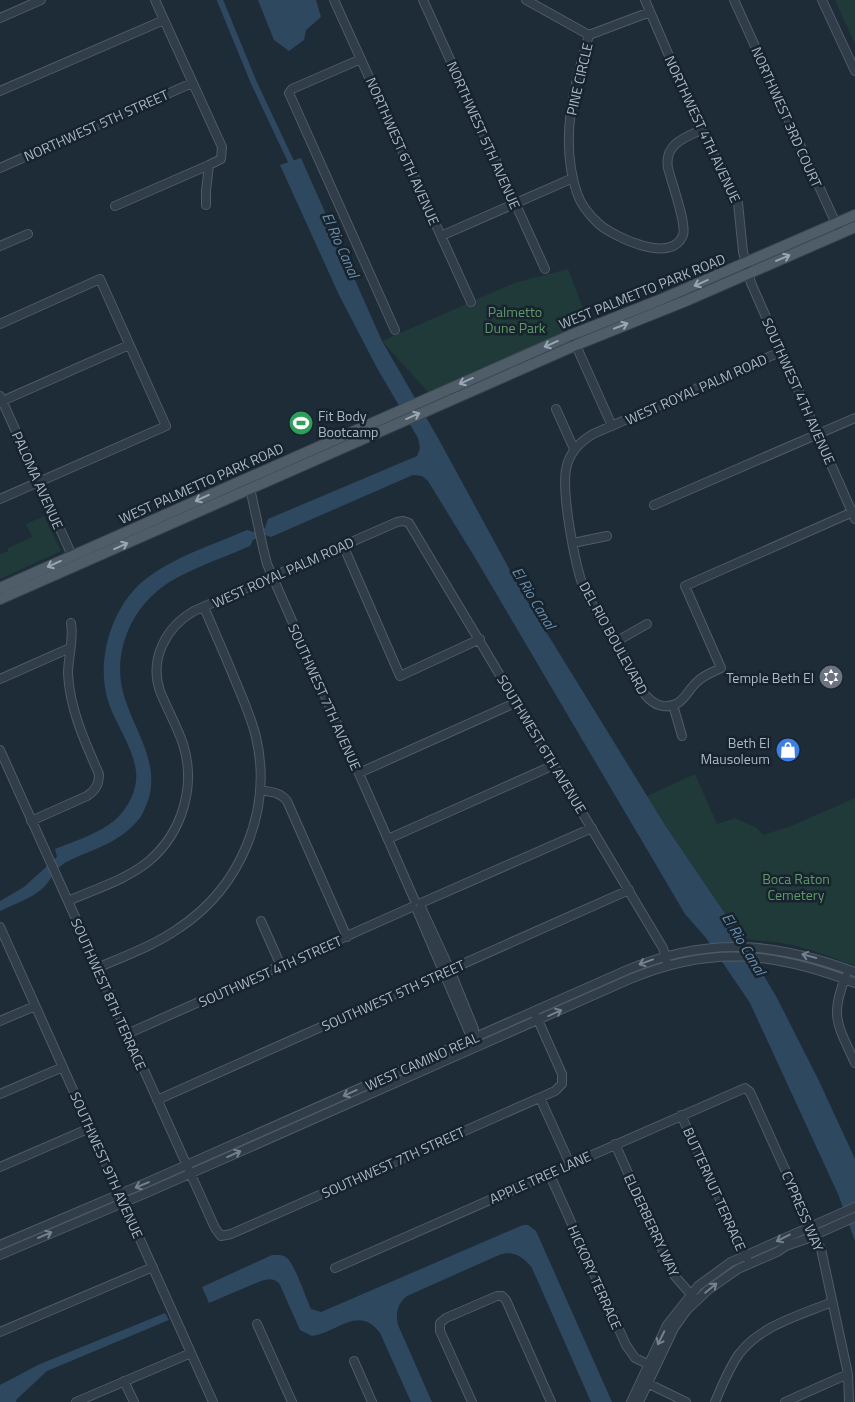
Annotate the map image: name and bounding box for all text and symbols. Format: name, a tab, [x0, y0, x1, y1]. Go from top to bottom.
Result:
street label: PINE CIRCLE	[560, 40, 598, 117]
street label: NORTHWEST 3RD COURT	[746, 43, 828, 191]
street label: NORTHWEST 4TH AVENUE	[660, 52, 746, 206]
street label: NORTHWEST 5TH AVENUE	[442, 58, 526, 213]
street label: NORTHWEST 6TH AVENUE	[361, 74, 445, 229]
street label: NORTHWEST 5TH STREET	[20, 83, 172, 166]
water label: El Rio Canal	[316, 209, 366, 283]
street label: WEST PALMETTO PARK ROAD	[555, 248, 729, 334]
one-way arrow	[775, 252, 790, 262]
one-way arrow	[694, 278, 709, 288]
park label: Palmetto Dune Park	[485, 301, 546, 338]
street label: SOUTHWEST 4TH AVENUE	[757, 314, 841, 468]
one-way arrow	[612, 321, 628, 330]
one-way arrow	[544, 339, 559, 349]
street label: WEST ROYAL PALM ROAD	[622, 348, 770, 430]
one-way arrow	[459, 377, 474, 387]
place label: Fit Body Bootcamp	[318, 405, 378, 442]
sports icon: Fit Body Bootcamp	[288, 410, 314, 436]
one-way arrow	[405, 411, 420, 421]
street label: PALOMA AVENUE	[7, 428, 69, 533]
street label: WEST PALMETTO PARK ROAD	[115, 437, 287, 529]
one-way arrow	[195, 494, 210, 503]
street label: WEST ROYAL PALM ROAD	[209, 531, 357, 613]
one-way arrow	[113, 540, 128, 550]
one-way arrow	[47, 560, 62, 569]
water label: El Rio Canal	[506, 562, 563, 635]
street label: DEL RIO BOULEVARD	[574, 578, 654, 698]
street label: SOUTHWEST 7TH AVENUE	[283, 620, 367, 774]
synagogue icon: Temple Beth El	[818, 664, 844, 690]
place label: Temple Beth El	[726, 667, 814, 688]
street label: SOUTHWEST 6TH AVENUE	[492, 671, 592, 818]
place label: Beth El Mausoleum	[700, 732, 770, 769]
shop icon: Beth El Mausoleum	[775, 737, 801, 763]
park label: Boca Raton Cemetery	[762, 868, 830, 905]
water label: El Rio Canal	[716, 908, 773, 981]
street label: SOUTHWEST 8TH TERRACE	[66, 915, 152, 1074]
street label: SOUTHWEST 4TH STREET	[195, 930, 346, 1012]
one-way arrow	[801, 951, 817, 960]
street label: SOUTHWEST 5TH STREET	[318, 954, 469, 1036]
one-way arrow	[639, 958, 655, 967]
one-way arrow	[547, 1007, 562, 1017]
street label: WEST CAMINO REAL	[362, 1026, 482, 1096]
street label: SOUTHWEST 9TH AVENUE	[65, 1088, 149, 1242]
one-way arrow	[343, 1089, 358, 1099]
street label: SOUTHWEST 7TH STREET	[318, 1121, 469, 1203]
street label: BUTTERNUT TERRACE	[678, 1124, 752, 1254]
street label: APPLE TREE LANE	[486, 1145, 594, 1209]
one-way arrow	[226, 1148, 241, 1158]
street label: CYPRESS WAY	[777, 1168, 830, 1255]
street label: ELDERBERRY WAY	[619, 1170, 685, 1280]
one-way arrow	[135, 1181, 150, 1190]
street label: HICKORY TERRACE	[563, 1221, 628, 1333]
one-way arrow	[37, 1230, 52, 1240]
one-way arrow	[776, 1234, 791, 1243]
one-way arrow	[704, 1282, 717, 1294]
one-way arrow	[656, 1330, 665, 1345]

